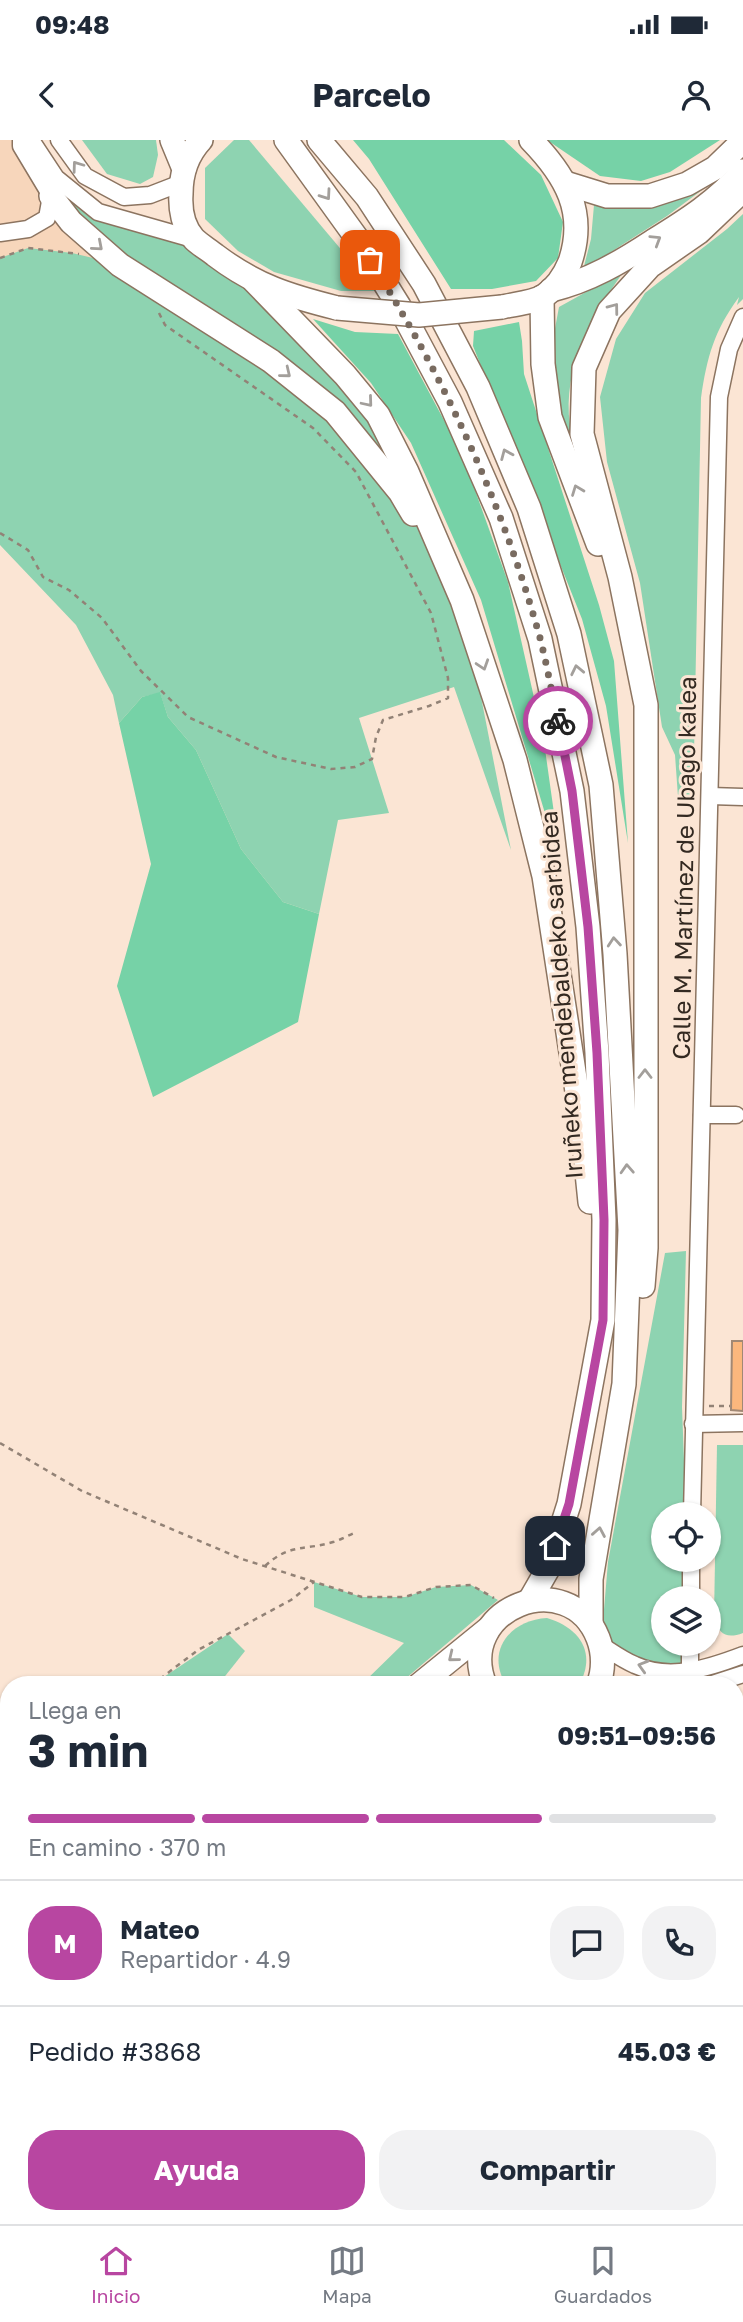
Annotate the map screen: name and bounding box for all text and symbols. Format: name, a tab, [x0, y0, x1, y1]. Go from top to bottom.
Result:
text: 09:48	[35, 9, 110, 40]
icon: back	[28, 76, 66, 114]
text: Parcelo	[312, 76, 431, 114]
icon: person	[677, 76, 715, 114]
one-way arrow	[73, 161, 85, 174]
one-way arrow	[318, 187, 330, 200]
pin	[340, 230, 400, 290]
one-way arrow	[648, 235, 661, 248]
one-way arrow	[90, 238, 103, 250]
icon: bag	[351, 241, 389, 279]
one-way arrow	[606, 303, 619, 315]
one-way arrow	[278, 365, 291, 378]
one-way arrow	[360, 394, 372, 407]
one-way arrow	[501, 449, 515, 461]
one-way arrow	[572, 484, 586, 496]
one-way arrow	[475, 658, 489, 671]
one-way arrow	[570, 664, 585, 676]
street label: Calle M. Martínez de Ubago kalea	[666, 676, 701, 1060]
courier	[523, 686, 593, 756]
icon: bike	[539, 702, 577, 740]
street label: Iruñeko mendebaldeko sarbidea	[533, 810, 588, 1180]
one-way arrow	[607, 936, 622, 947]
one-way arrow	[637, 1068, 653, 1079]
one-way arrow	[620, 1163, 635, 1174]
map controls	[651, 1502, 721, 1656]
button: locate	[651, 1502, 721, 1572]
pin	[525, 1516, 585, 1576]
one-way arrow	[591, 1526, 606, 1538]
icon: home	[536, 1527, 574, 1565]
button: layers	[651, 1586, 721, 1656]
one-way arrow	[449, 1648, 461, 1661]
one-way arrow	[637, 1660, 649, 1675]
text: Llega en	[28, 1696, 122, 1724]
text: 09:51–09:56	[557, 1720, 716, 1751]
text: 3 min	[28, 1722, 148, 1777]
text: En camino · 370 m	[28, 1833, 226, 1861]
button: chat	[550, 1906, 624, 1980]
button: phone	[642, 1906, 716, 1980]
text: Mateo	[120, 1914, 200, 1945]
text: M	[53, 1928, 77, 1959]
text: Repartidor · 4.9	[120, 1945, 291, 1973]
text: Pedido #3868	[28, 2036, 201, 2067]
text: 45.03 €	[618, 2036, 716, 2067]
button: Ayuda	[28, 2130, 365, 2210]
button: Compartir	[379, 2130, 716, 2210]
tab: Inicio	[91, 2242, 141, 2307]
tab: Mapa	[322, 2242, 372, 2307]
tab: Guardados	[554, 2242, 652, 2307]

